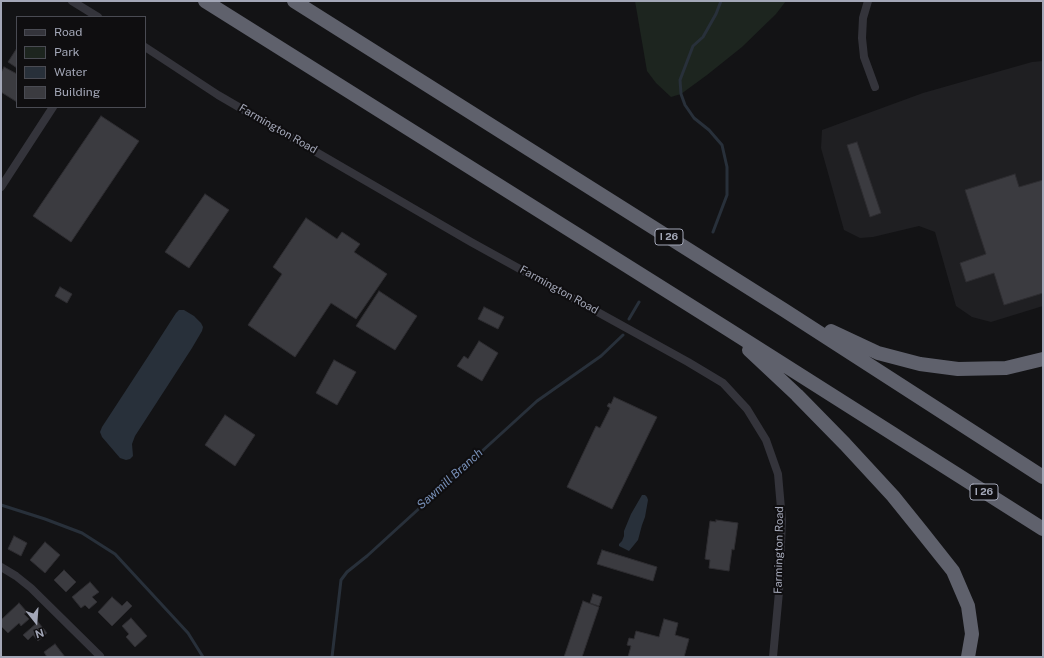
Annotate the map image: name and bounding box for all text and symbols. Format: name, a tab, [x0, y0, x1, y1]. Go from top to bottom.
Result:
legend	[16, 16, 146, 108]
text: Road	[54, 25, 82, 39]
text: Park	[54, 45, 80, 59]
text: Water	[54, 65, 87, 79]
text: Building	[54, 85, 100, 99]
street label: Farmington Road	[237, 101, 319, 157]
road number: I 26	[655, 229, 683, 245]
street label: Farmington Road	[517, 263, 601, 317]
water label: Sawmill Branch	[414, 446, 486, 512]
road number: I 26	[970, 484, 998, 500]
street label: Farmington Road	[772, 506, 786, 594]
north arrow	[16, 602, 56, 642]
text: N	[34, 626, 45, 640]

